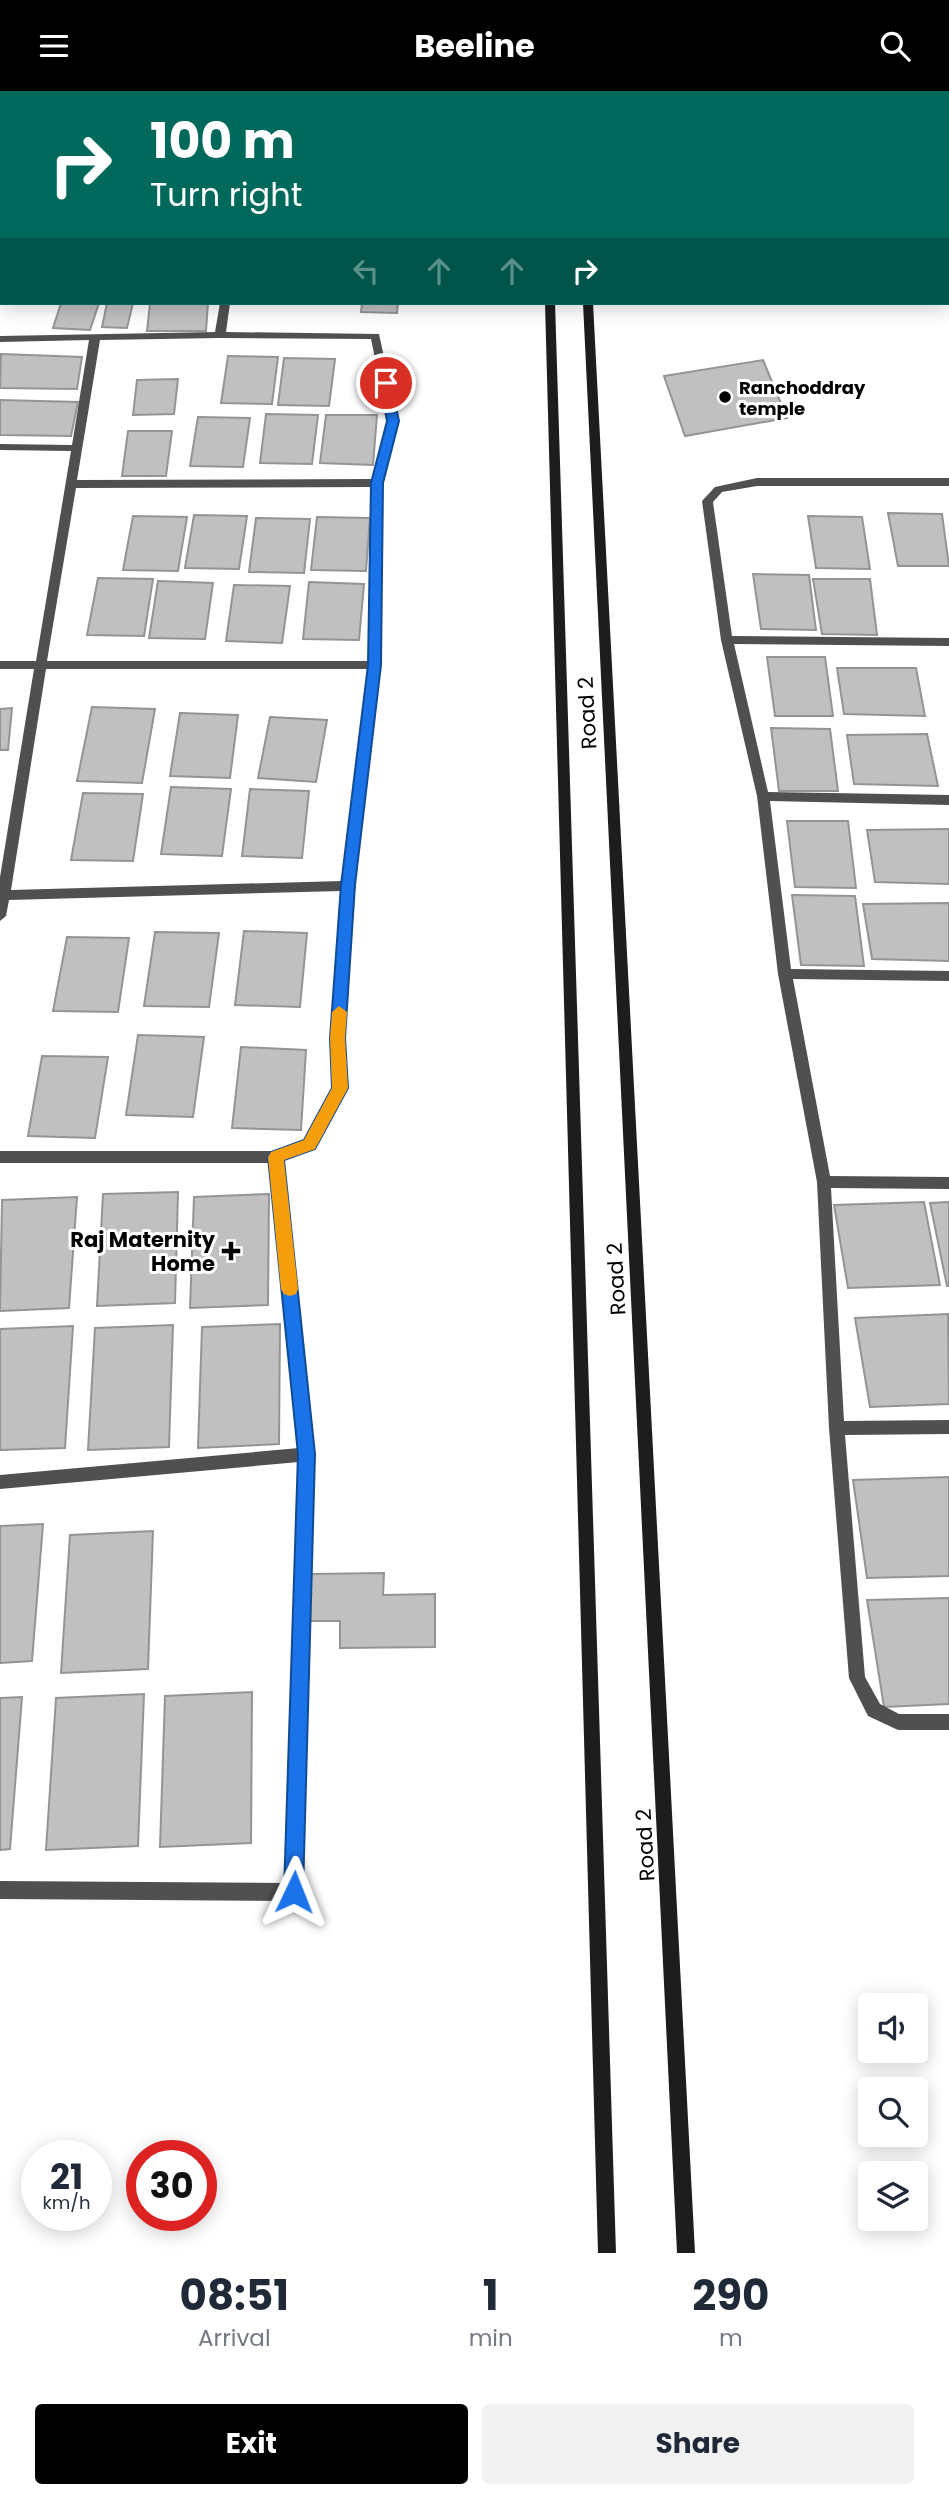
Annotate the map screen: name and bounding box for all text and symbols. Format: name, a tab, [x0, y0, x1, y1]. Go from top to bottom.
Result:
text: Beeline	[414, 23, 535, 68]
icon: menu	[35, 27, 73, 65]
icon: search	[876, 27, 914, 65]
text: 100 m	[150, 107, 295, 175]
icon: right	[35, 119, 126, 210]
text: Turn right	[150, 172, 302, 217]
icon: left	[347, 252, 385, 290]
icon: ahead	[420, 252, 458, 290]
icon: ahead	[493, 252, 531, 290]
icon: right	[566, 252, 604, 290]
pin	[356, 353, 416, 413]
icon: arrive	[367, 364, 405, 402]
place label: Ranchoddray temple	[739, 375, 866, 421]
marker: Ranchoddray temple	[717, 389, 733, 405]
street label: Road 2	[571, 676, 603, 750]
place label: Raj Maternity Home	[70, 1225, 216, 1278]
marker: Raj Maternity Home	[221, 1241, 241, 1261]
street label: Road 2	[600, 1242, 632, 1316]
street label: Road 2	[629, 1808, 661, 1882]
position arrow	[257, 1855, 331, 1929]
map controls	[858, 1993, 928, 2231]
button: sound	[858, 1993, 928, 2063]
button: search	[858, 2077, 928, 2147]
speed limit sign: 30	[126, 2140, 217, 2231]
text: 21	[50, 2152, 83, 2201]
button: layers	[858, 2161, 928, 2231]
text: km/h	[43, 2190, 90, 2215]
text: 08:51	[180, 2266, 289, 2325]
text: 1	[483, 2266, 499, 2325]
text: 290	[692, 2266, 769, 2325]
text: Arrival	[198, 2322, 271, 2354]
text: min	[469, 2322, 513, 2354]
text: m	[719, 2322, 743, 2354]
button: Exit	[35, 2404, 468, 2484]
button: Share	[482, 2404, 914, 2484]

